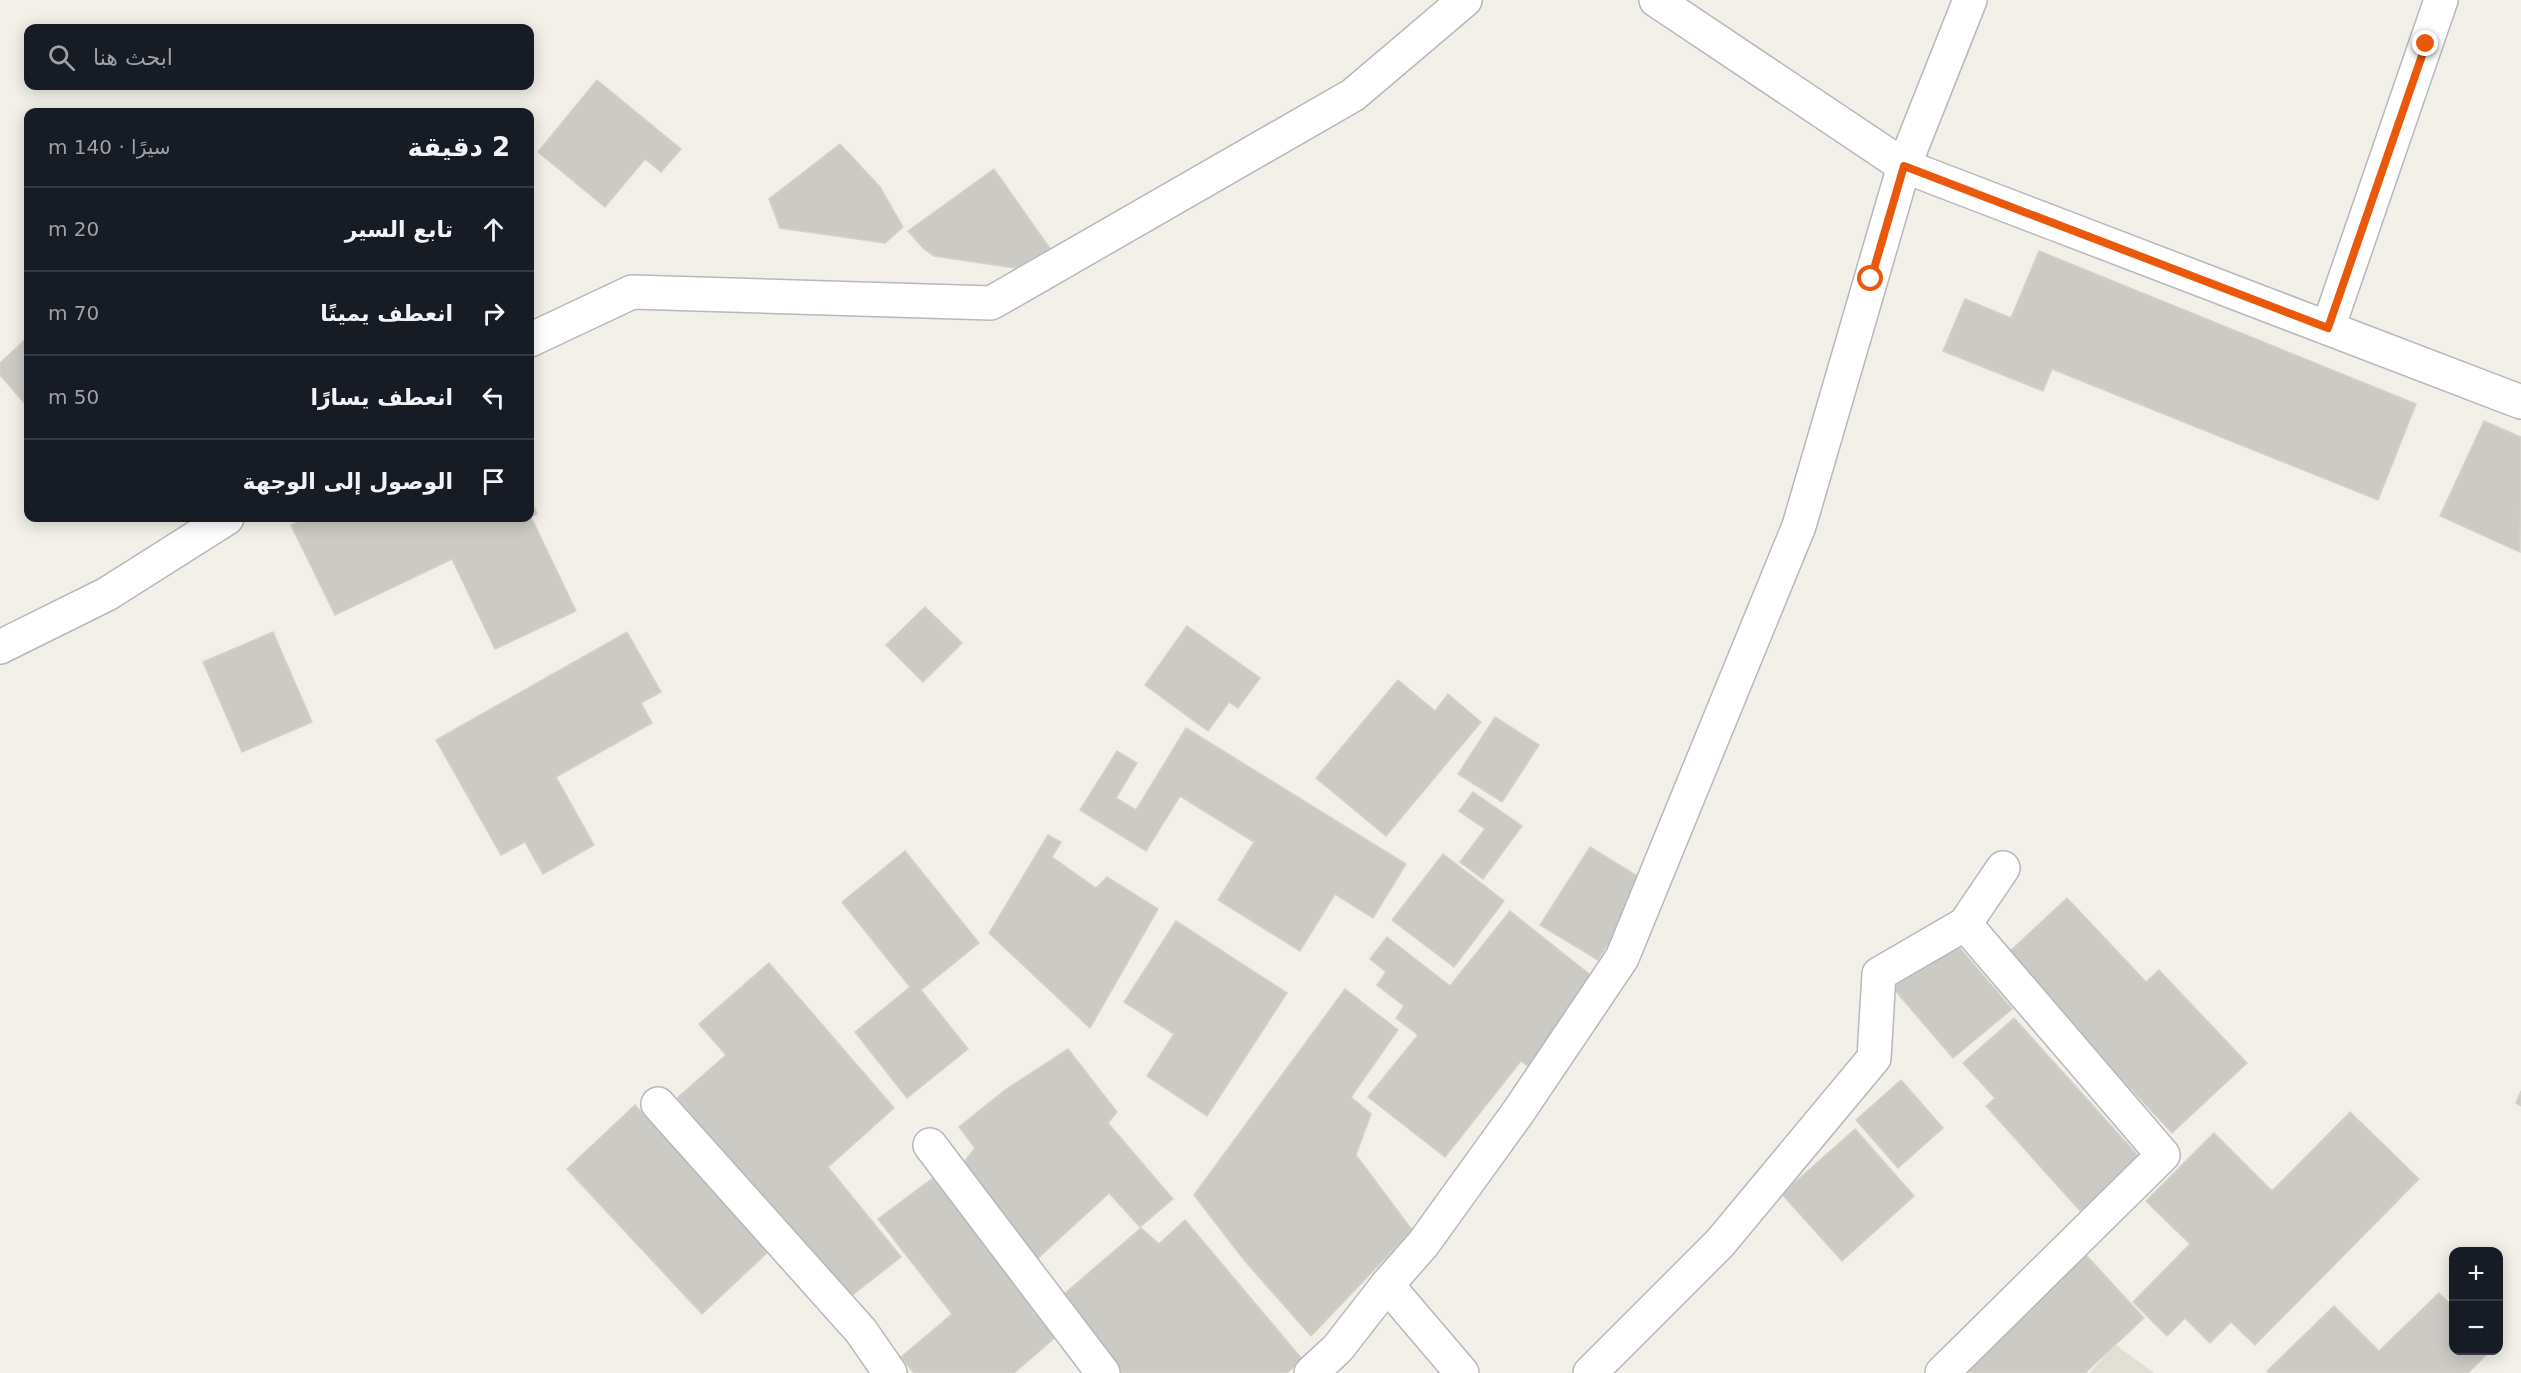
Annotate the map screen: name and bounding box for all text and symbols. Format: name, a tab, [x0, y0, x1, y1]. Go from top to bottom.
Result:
search box	[24, 24, 534, 90]
route end	[2412, 30, 2438, 56]
icon: search	[45, 41, 78, 74]
text: ابحث هنا	[93, 45, 173, 70]
text: 2 دقيقة	[407, 132, 510, 162]
text: سيرًا · 140 m	[48, 135, 171, 159]
icon: ahead	[477, 213, 510, 246]
text: 20 m	[48, 217, 99, 241]
text: تابع السير	[345, 217, 453, 242]
route start	[1857, 265, 1883, 291]
icon: right	[477, 297, 510, 330]
text: 70 m	[48, 301, 99, 325]
text: انعطف يمينًا	[320, 301, 453, 326]
icon: left	[477, 381, 510, 414]
text: 50 m	[48, 385, 99, 409]
text: انعطف يسارًا	[310, 385, 453, 410]
icon: arrive	[477, 465, 510, 498]
text: الوصول إلى الوجهة	[243, 469, 453, 494]
map controls	[2449, 1247, 2503, 1355]
button: +	[2449, 1247, 2503, 1301]
button: −	[2449, 1301, 2503, 1355]

